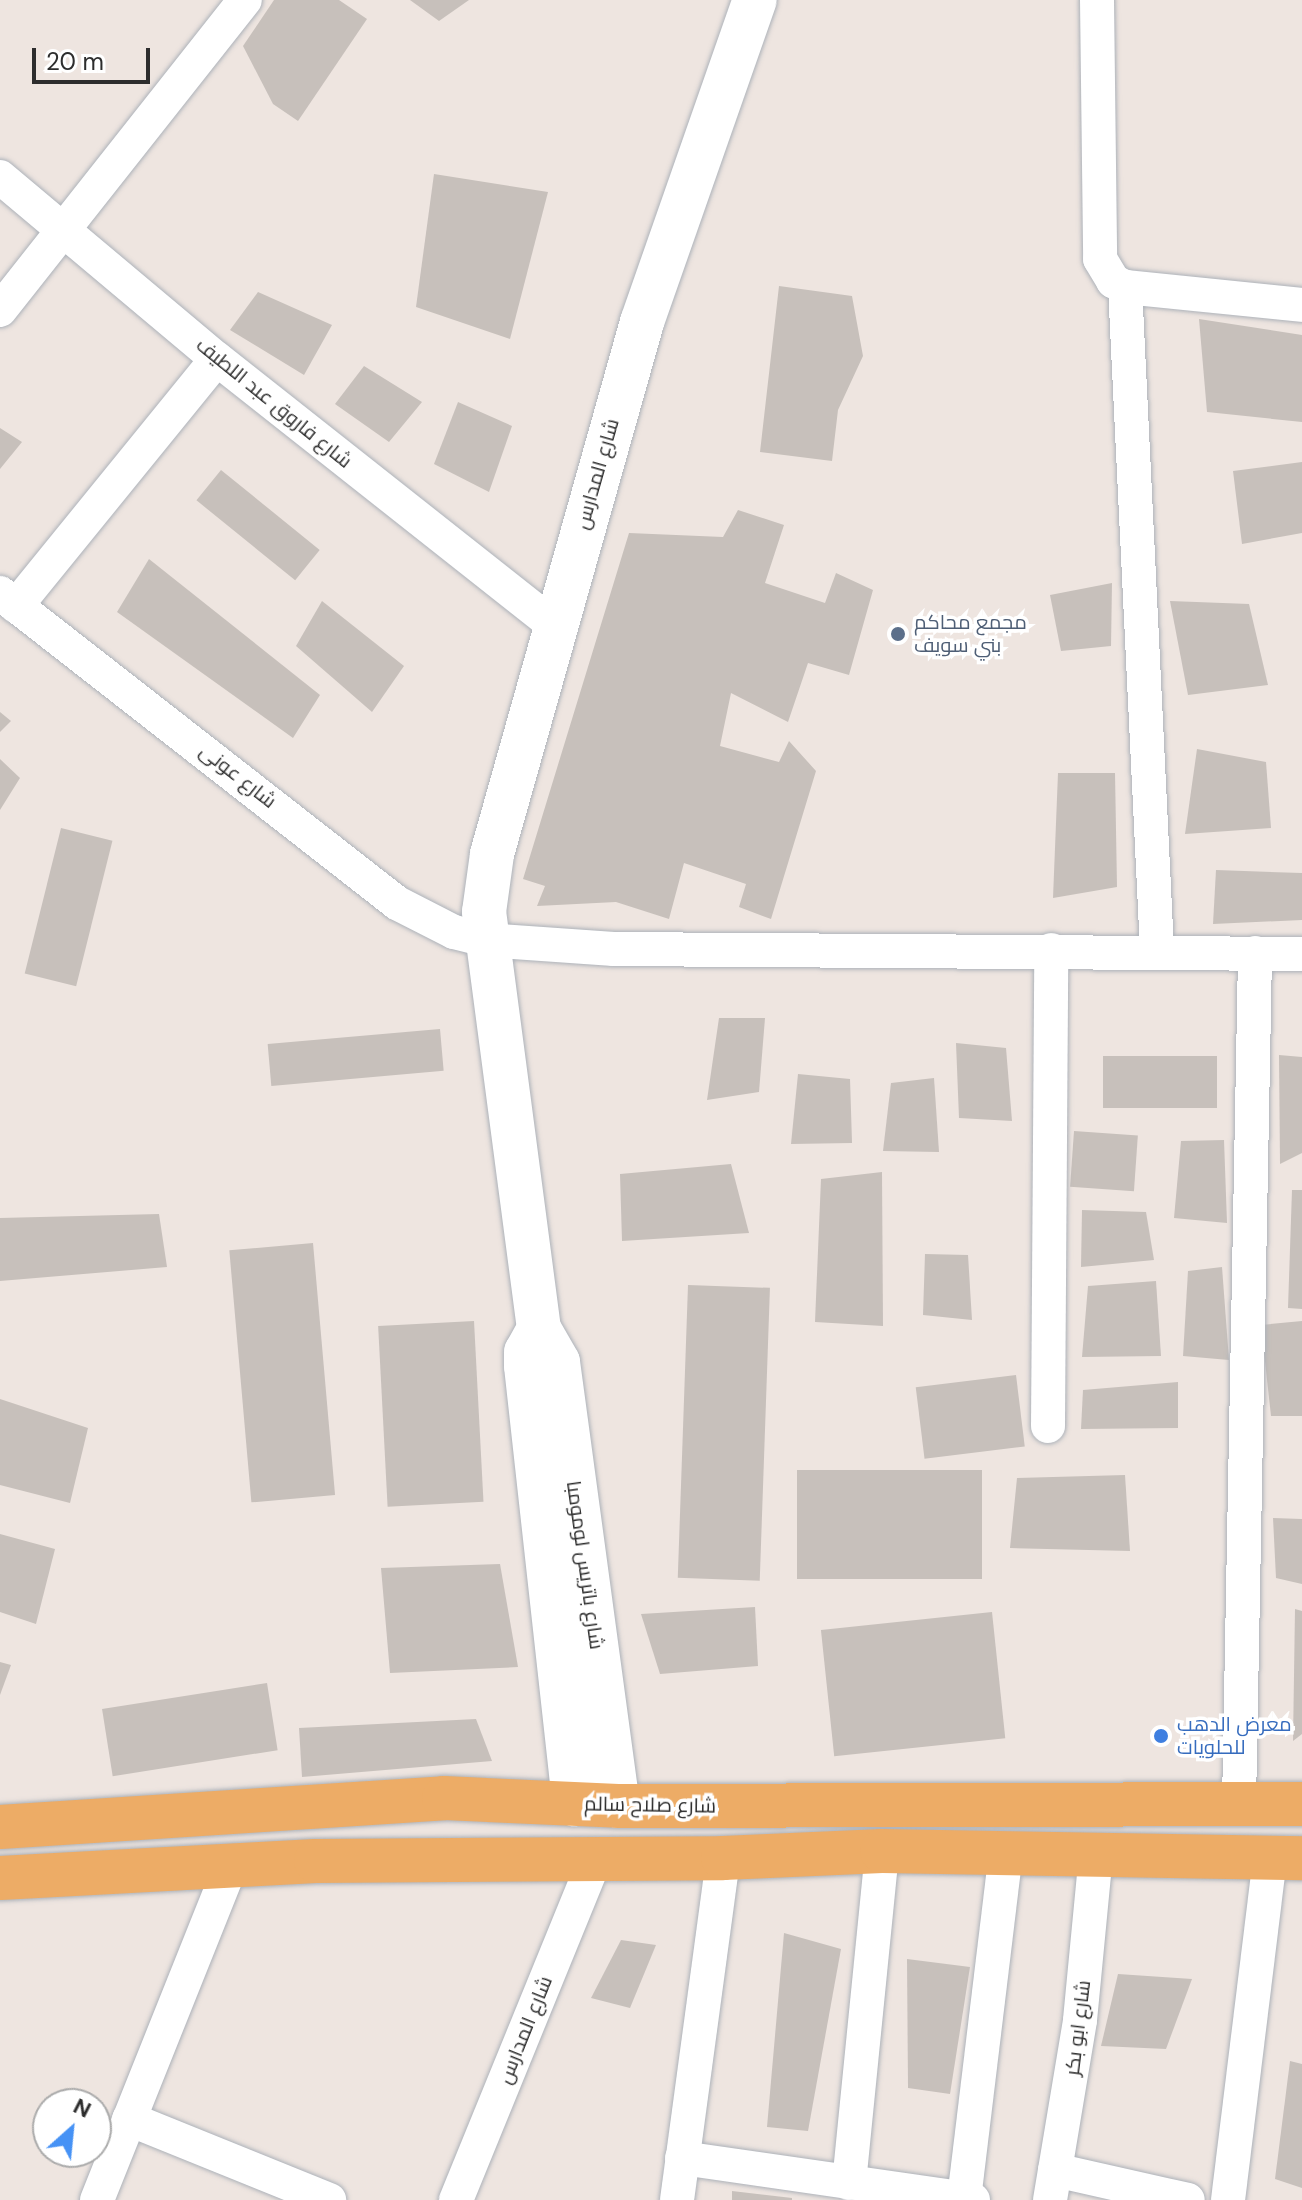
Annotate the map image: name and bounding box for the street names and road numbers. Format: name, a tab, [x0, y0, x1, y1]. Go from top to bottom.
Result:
street label: شارع فاروق عبد اللطيف	[191, 333, 357, 473]
street label: شارع المدارس	[570, 416, 624, 532]
street label: شارع عونى	[195, 739, 281, 813]
street label: شارع باتريس لومومبا	[561, 1479, 609, 1651]
street label: شارع صلاح سالم	[584, 1792, 716, 1818]
street label: شارع المدارس	[493, 1973, 557, 2087]
street label: شارع ابو بكر	[1060, 1979, 1096, 2077]

